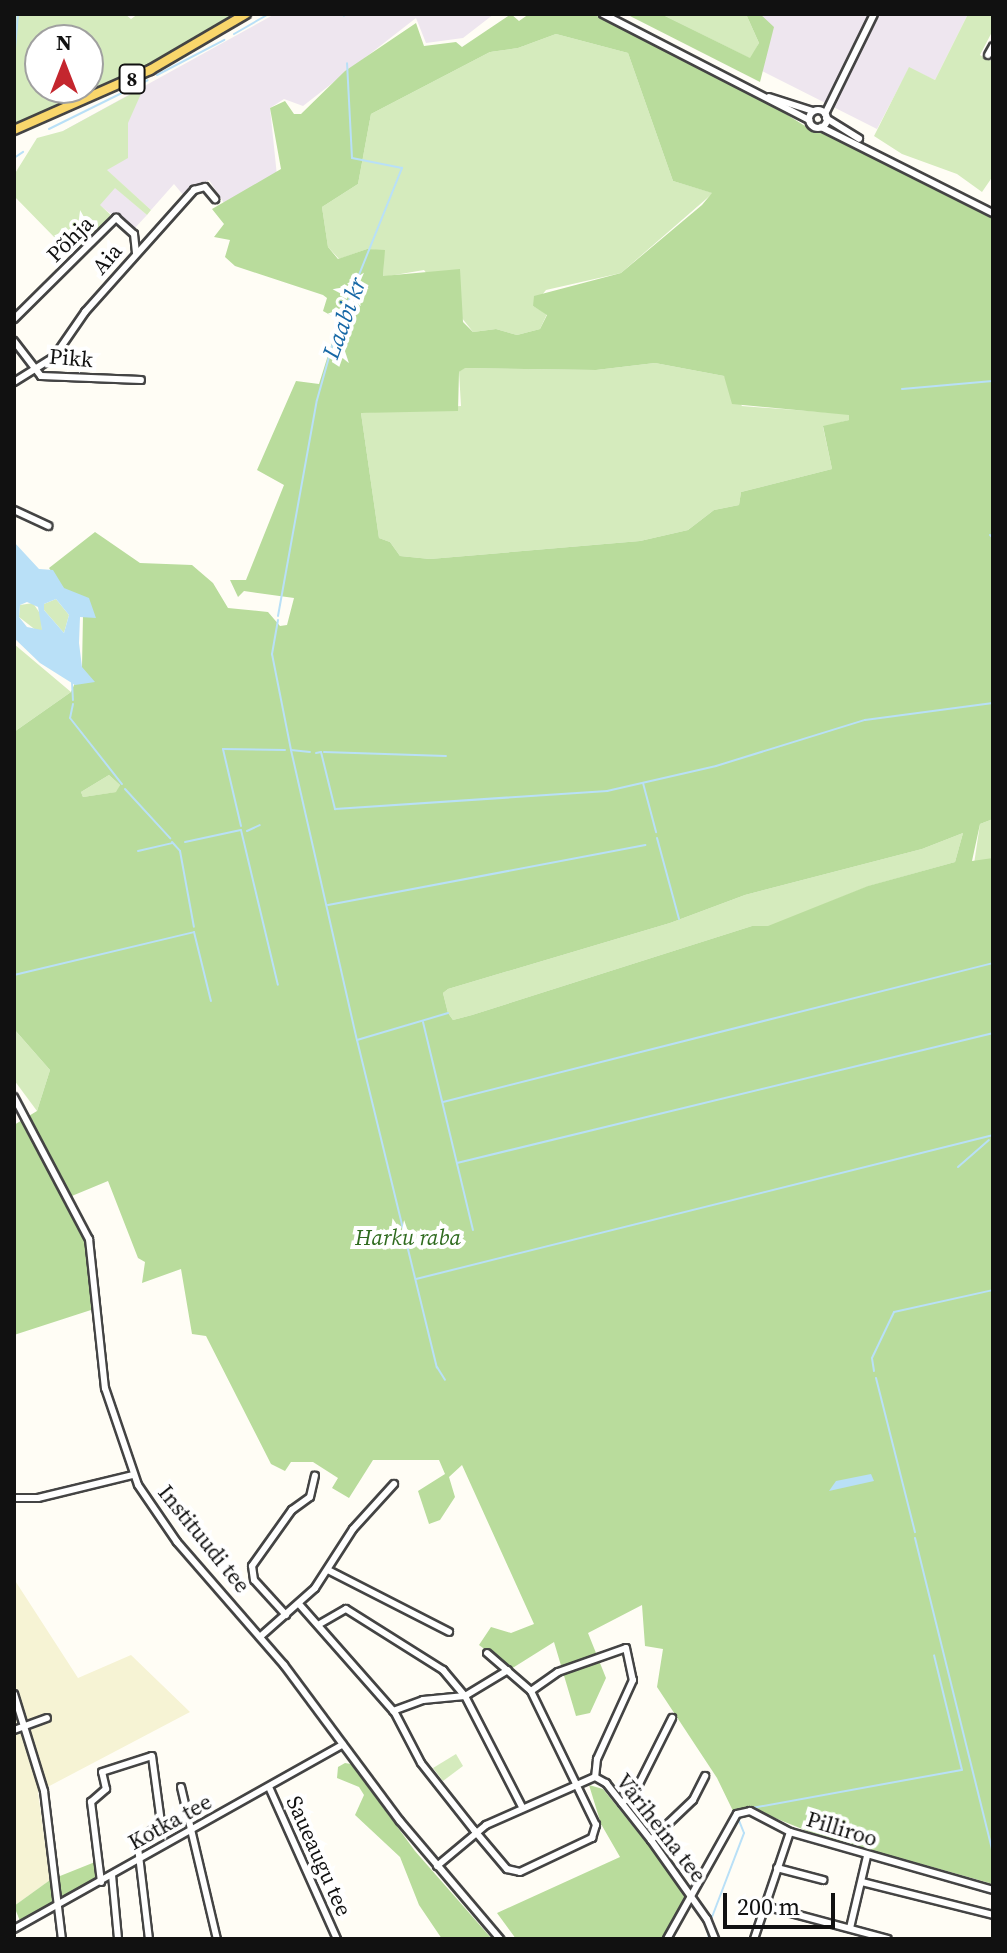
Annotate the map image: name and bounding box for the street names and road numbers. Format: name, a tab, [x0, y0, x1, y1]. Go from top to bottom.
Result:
road number: 8	[118, 63, 146, 95]
street label: Põhja	[41, 210, 99, 268]
street label: Aia	[86, 238, 128, 280]
street label: Pikk	[48, 343, 94, 373]
street label: Instituudi tee	[152, 1480, 256, 1598]
street label: Väriheina tee	[610, 1768, 712, 1888]
street label: Kotka tee	[124, 1788, 216, 1856]
street label: Saueaugu tee	[281, 1792, 357, 1920]
street label: Pilliroo	[803, 1806, 881, 1852]

